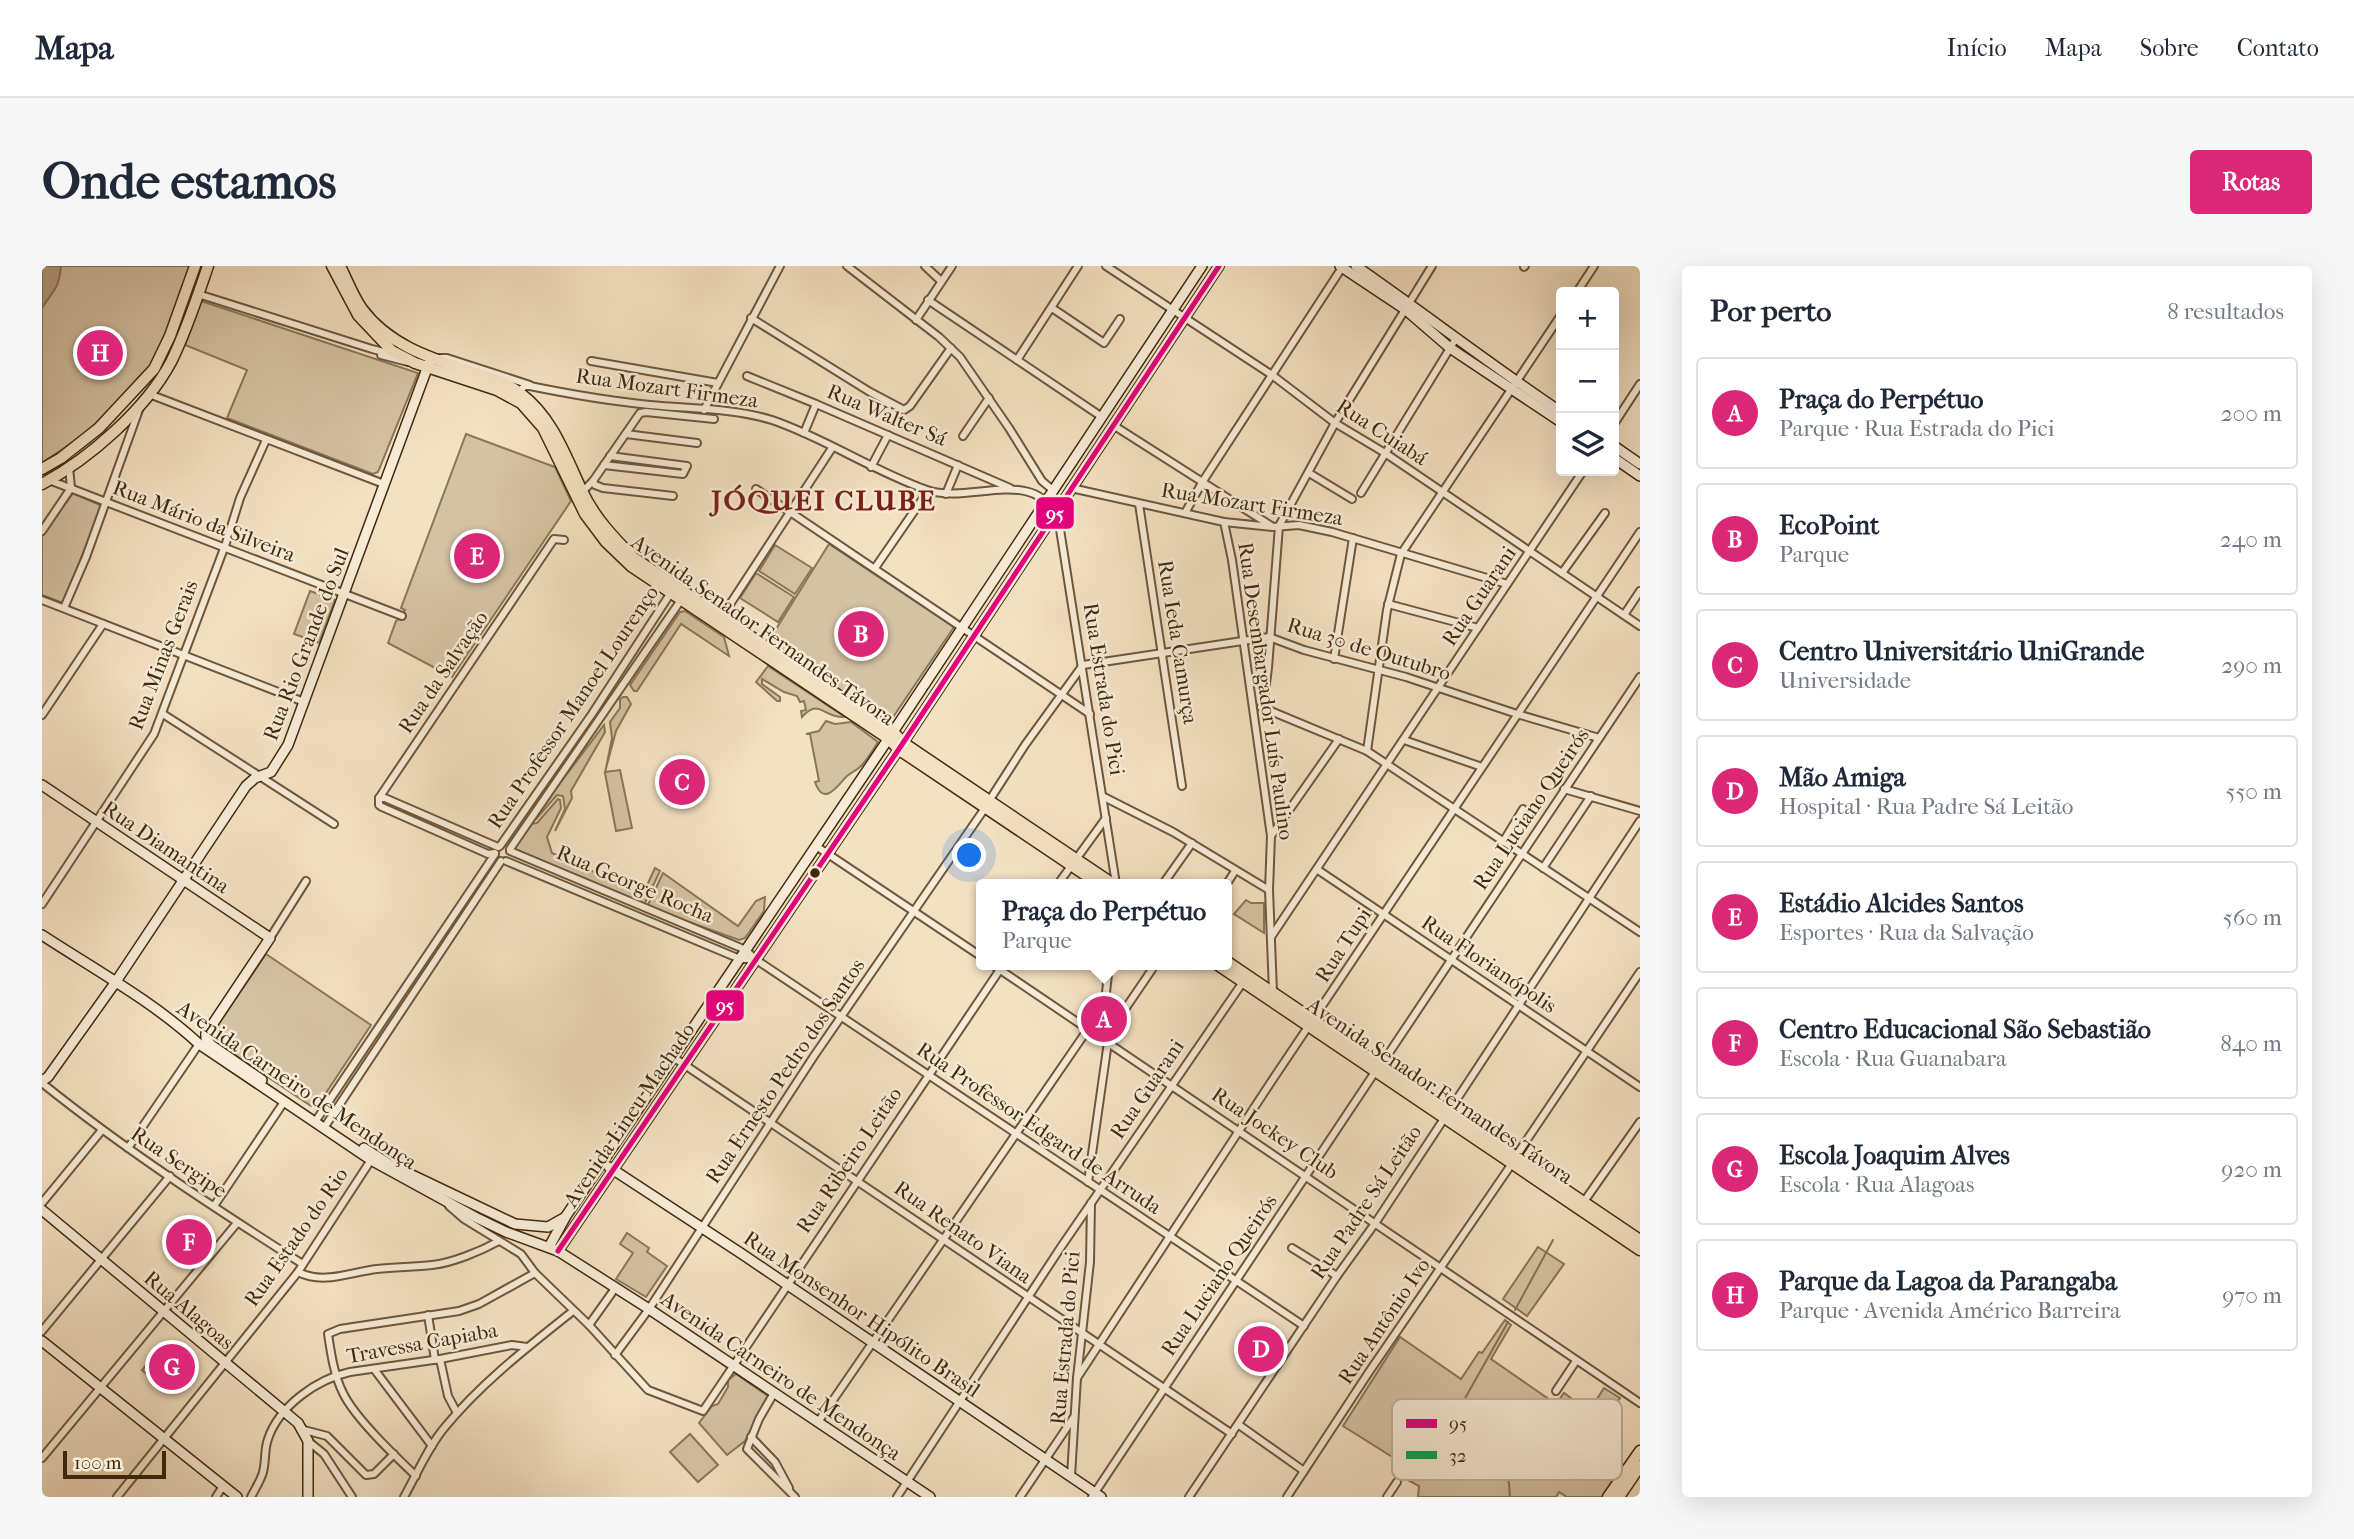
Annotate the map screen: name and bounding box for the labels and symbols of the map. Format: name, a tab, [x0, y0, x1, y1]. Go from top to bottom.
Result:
pin: H	[77, 327, 123, 379]
street label: Rua Mozart Firmeza	[574, 363, 760, 413]
street label: Rua Walter Sá	[824, 379, 951, 451]
street label: Rua Cuiabá	[1332, 394, 1432, 470]
street label: Rua Mário da Silveira	[109, 475, 299, 567]
street label: Rua Mozart Firmeza	[1159, 478, 1345, 530]
district label: JÓQUEI CLUBE	[708, 484, 937, 517]
line badge: 95	[1035, 496, 1075, 530]
text: 95	[1045, 503, 1064, 525]
street label: Avenida Senador Fernandes Távora	[626, 529, 899, 731]
pin: E	[454, 530, 500, 582]
street label: Rua Desembargador Luís Paulino	[1233, 541, 1299, 841]
street label: Rua Guarani	[1437, 542, 1521, 650]
street label: Rua Rio Grande do Sul	[258, 544, 354, 744]
street label: Rua Ieda Camurça	[1153, 558, 1203, 726]
street label: Rua Minas Gerais	[123, 577, 203, 733]
street label: Rua Professor Manoel Lourenço	[483, 581, 663, 833]
street label: Rua Estrada do Pici	[1079, 601, 1129, 777]
street label: Rua da Salvação	[393, 606, 493, 738]
pin: B	[838, 608, 884, 660]
street label: Rua 30 de Outubro	[1284, 613, 1454, 685]
street label: Rua Luciano Queirós	[1468, 723, 1594, 894]
pin: C	[659, 756, 705, 808]
street label: Rua Diamantina	[98, 796, 234, 898]
your location	[952, 838, 986, 872]
street label: Rua George Rocha	[553, 840, 717, 928]
unlabelled marker	[808, 866, 822, 880]
street label: Rua Tupi	[1310, 903, 1376, 987]
street label: Rua Florianópolis	[1417, 910, 1561, 1018]
street label: Rua Ernesto Pedro dos Santos	[701, 954, 870, 1188]
line badge: 95	[705, 989, 745, 1022]
street label: Avenida Senador Fernandes Távora	[1302, 992, 1578, 1189]
pin: A	[1081, 993, 1127, 1045]
street label: Avenida Carneiro de Mendonça	[172, 995, 422, 1174]
text: 95	[715, 995, 734, 1017]
street label: Avenida Lineu Machado	[558, 1018, 700, 1212]
street label: Rua Guarani	[1105, 1035, 1189, 1143]
street label: Rua Professor Edgard de Arruda	[912, 1037, 1166, 1219]
street label: Rua Ribeiro Leitão	[791, 1082, 907, 1238]
street label: Rua Jockey Club	[1207, 1082, 1343, 1184]
street label: Rua Padre Sá Leitão	[1306, 1120, 1426, 1284]
street label: Rua Sergipe	[127, 1121, 231, 1203]
street label: Rua Estado do Rio	[239, 1163, 353, 1311]
street label: Rua Renato Viana	[890, 1176, 1037, 1289]
street label: Rua Luciano Queirós	[1156, 1189, 1282, 1360]
pin: F	[166, 1216, 212, 1268]
street label: Rua Monsenhor Hipólito Brasil	[739, 1226, 985, 1402]
street label: Rua Estrada do Pici	[1045, 1250, 1085, 1426]
street label: Rua Antônio Ivo	[1333, 1254, 1435, 1388]
street label: Rua Alagoas	[139, 1266, 239, 1355]
street label: Avenida Carneiro de Mendonça	[656, 1286, 906, 1465]
street label: Travessa Capiaba	[345, 1318, 500, 1368]
pin: D	[1238, 1323, 1284, 1375]
pin: G	[149, 1341, 195, 1393]
legend	[1392, 1399, 1622, 1480]
text: 95	[1449, 1413, 1467, 1435]
text: 32	[1449, 1445, 1467, 1467]
scale bar	[63, 1448, 166, 1480]

